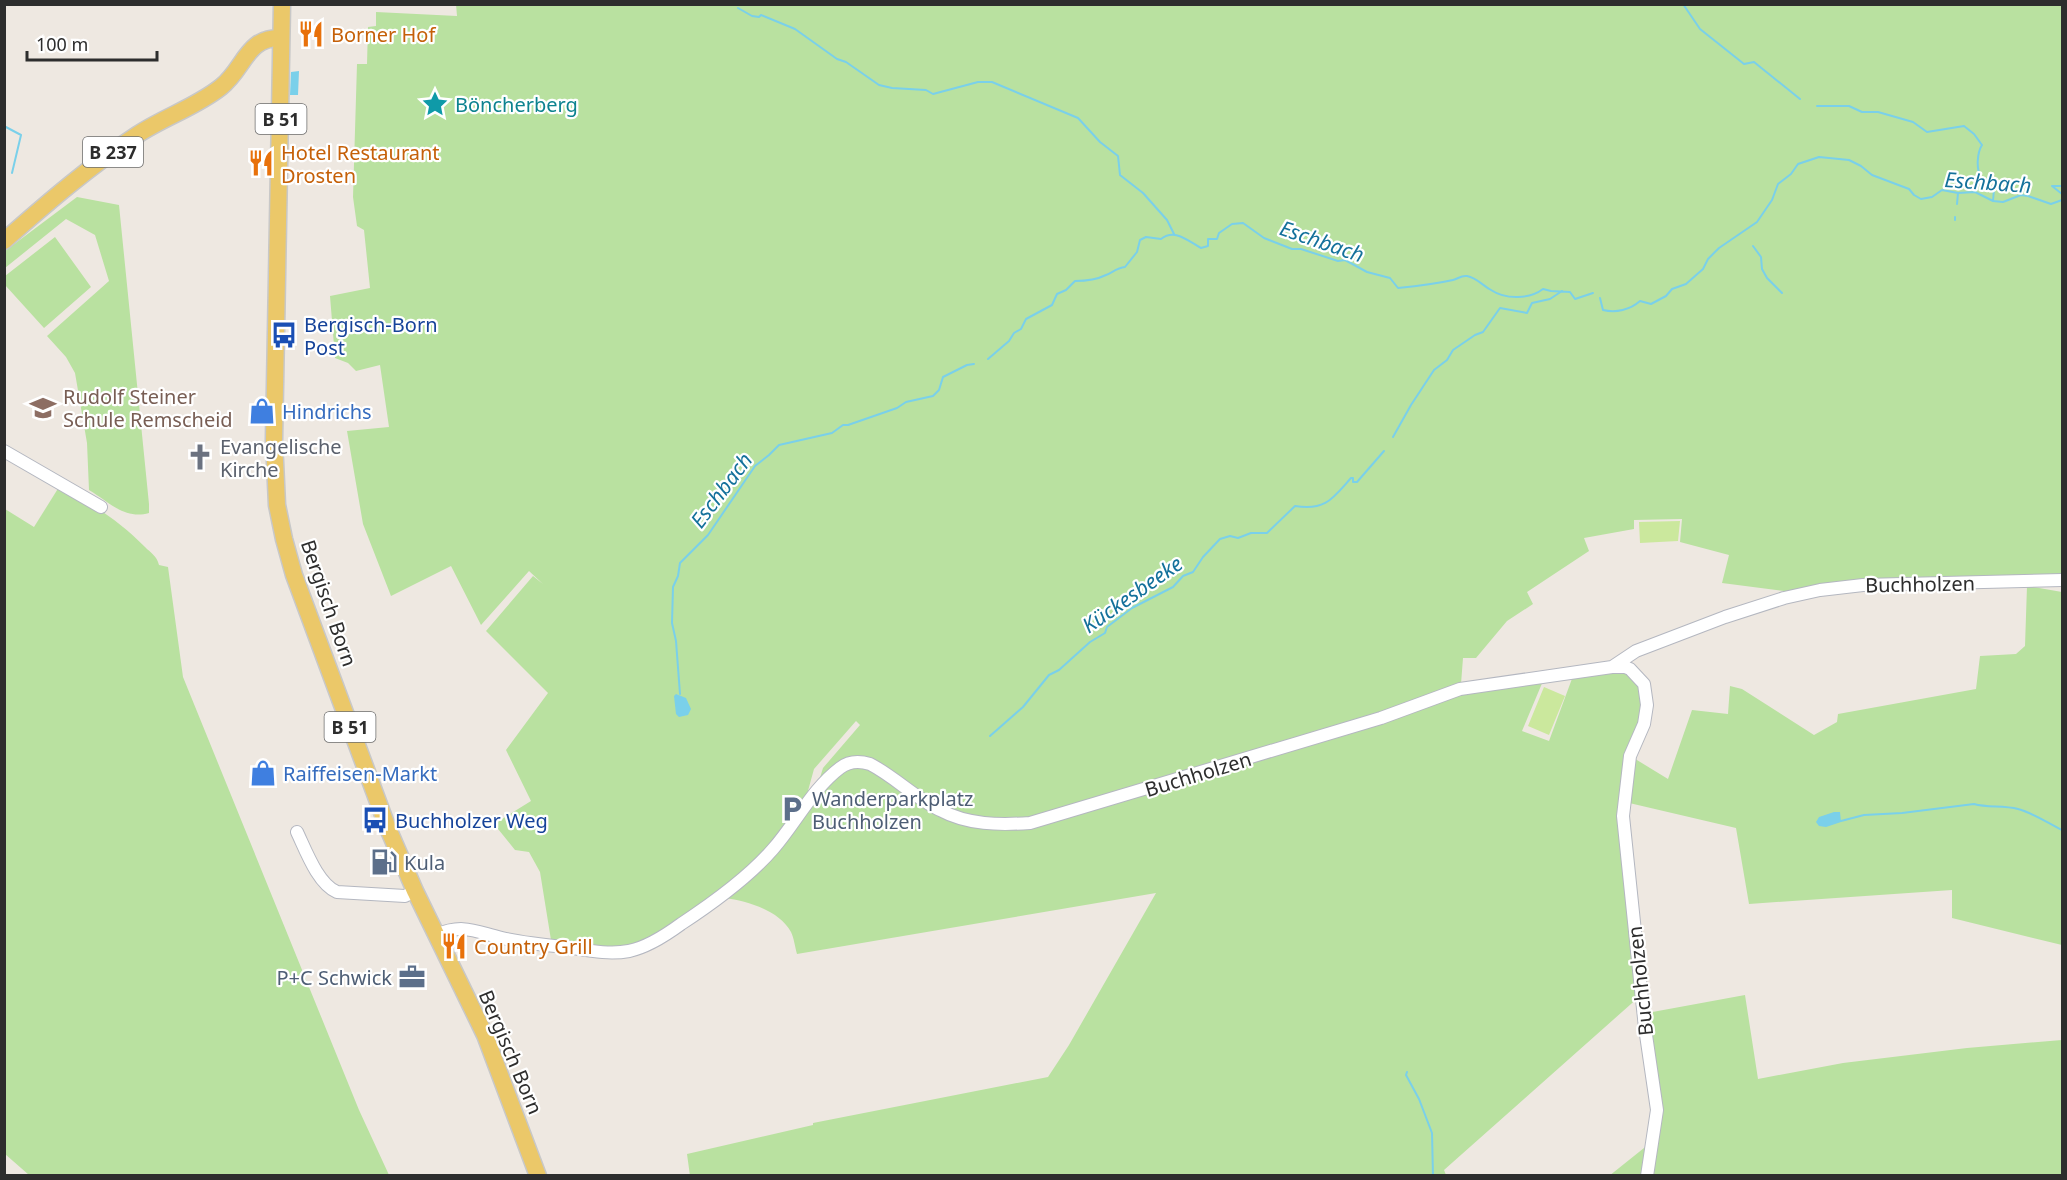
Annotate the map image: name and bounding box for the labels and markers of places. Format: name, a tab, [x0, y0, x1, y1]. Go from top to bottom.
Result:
restaurant icon: Borner Hof	[296, 19, 326, 49]
place label: Borner Hof	[331, 21, 436, 48]
place icon: Böncherberg	[420, 89, 450, 119]
place label: Böncherberg	[455, 91, 578, 118]
place label: Hotel Restaurant Drosten	[281, 139, 440, 189]
restaurant icon: Hotel Restaurant Drosten	[246, 148, 276, 178]
place label: Bergisch-Born Post	[304, 311, 438, 361]
bus stop icon: Bergisch-Born Post	[269, 320, 299, 350]
place label: Rudolf Steiner Schule Remscheid	[63, 383, 233, 433]
school or university icon: Rudolf Steiner Schule Remscheid	[28, 393, 58, 423]
shop icon: Hindrichs	[247, 396, 277, 426]
place label: Hindrichs	[282, 398, 372, 425]
place label: Evangelische Kirche	[220, 433, 342, 483]
church icon: Evangelische Kirche	[185, 442, 215, 472]
shop icon: Raiffeisen-Markt	[248, 758, 278, 788]
place label: Raiffeisen-Markt	[283, 760, 437, 787]
place label: Wanderparkplatz Buchholzen	[812, 785, 973, 835]
parking icon: Wanderparkplatz Buchholzen	[777, 794, 807, 824]
bus stop icon: Buchholzer Weg	[360, 805, 390, 835]
place label: Buchholzer Weg	[395, 807, 548, 834]
fuel station icon: Kula	[369, 847, 399, 877]
place label: Kula	[404, 849, 445, 876]
restaurant icon: Country Grill	[439, 931, 469, 961]
place label: Country Grill	[474, 933, 593, 960]
office icon: P+C Schwick	[397, 962, 427, 992]
place label: P+C Schwick	[277, 964, 392, 991]

